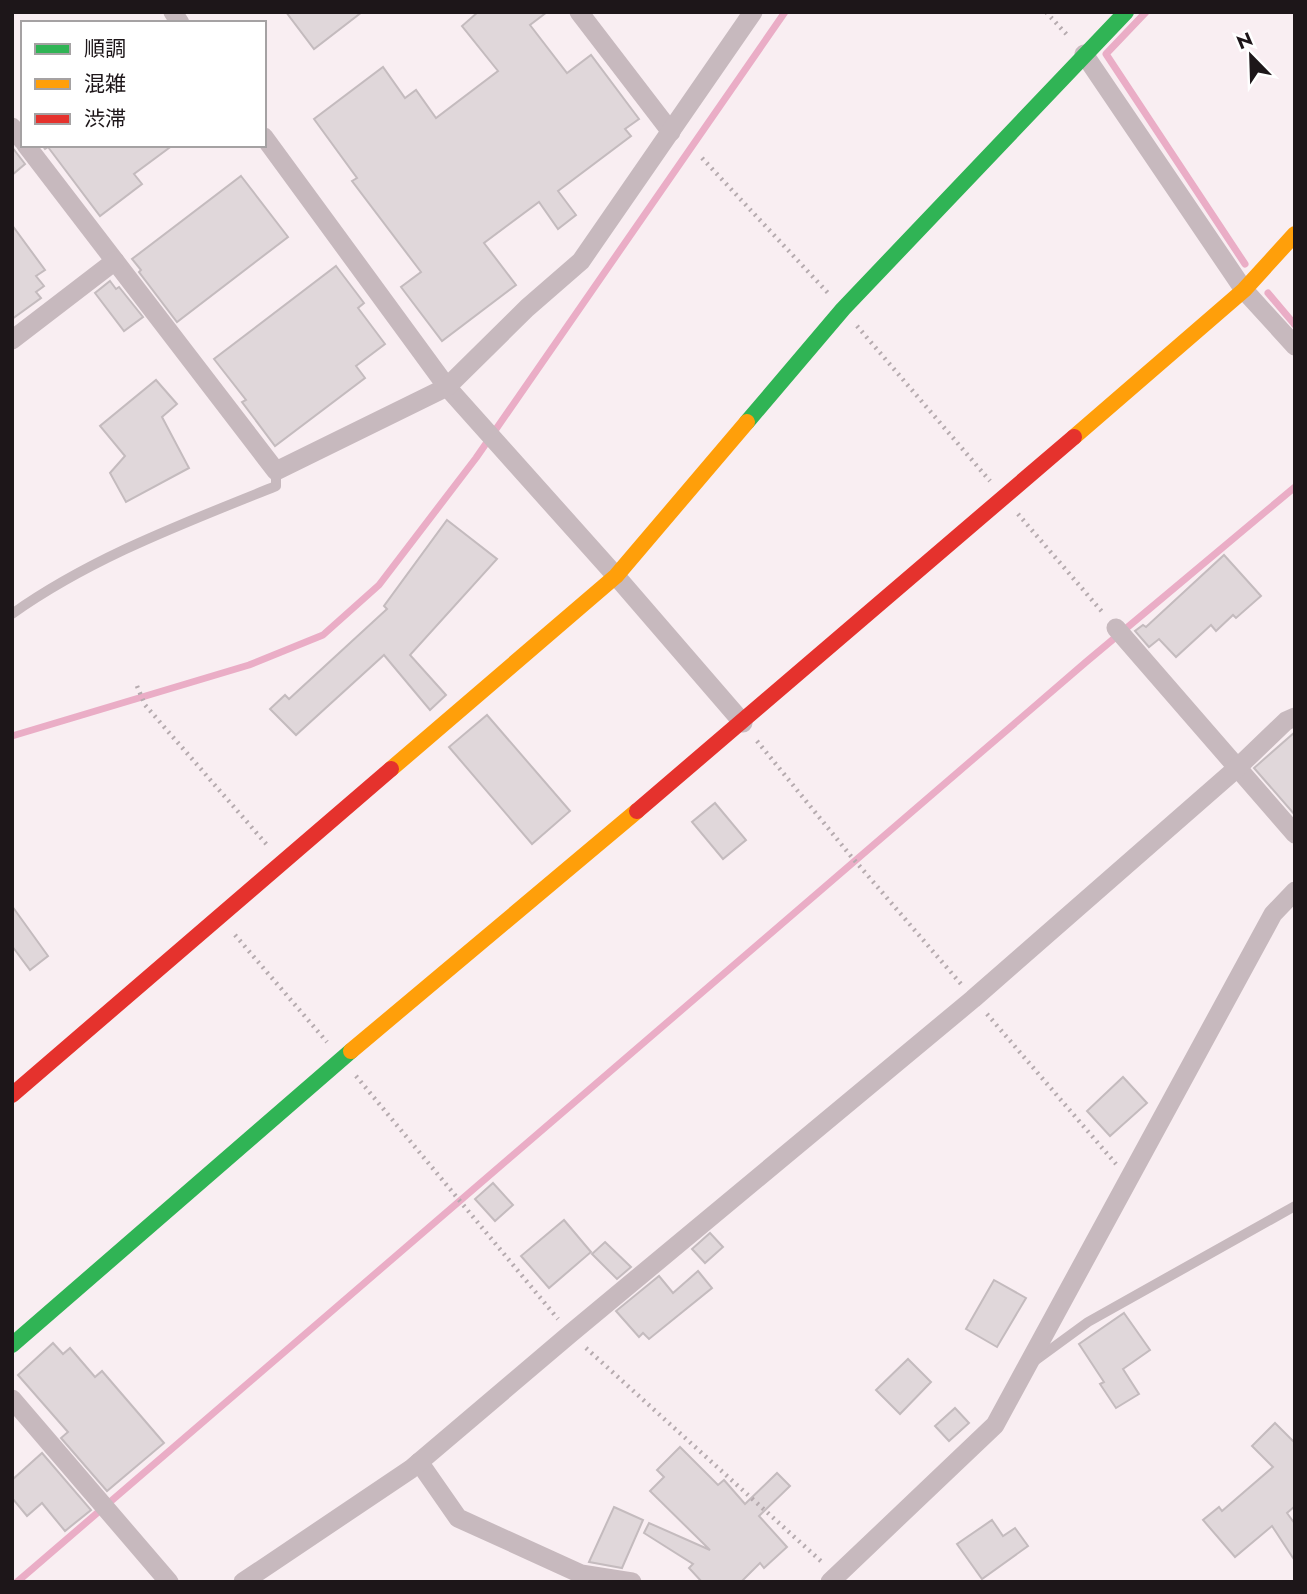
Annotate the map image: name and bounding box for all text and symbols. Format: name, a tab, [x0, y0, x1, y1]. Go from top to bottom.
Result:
legend	[21, 21, 266, 147]
north arrow	[1216, 21, 1286, 91]
text: N	[1232, 25, 1257, 56]
text: 順調	[84, 34, 126, 64]
text: 混雑	[84, 69, 126, 99]
text: 渋滞	[84, 104, 126, 134]

